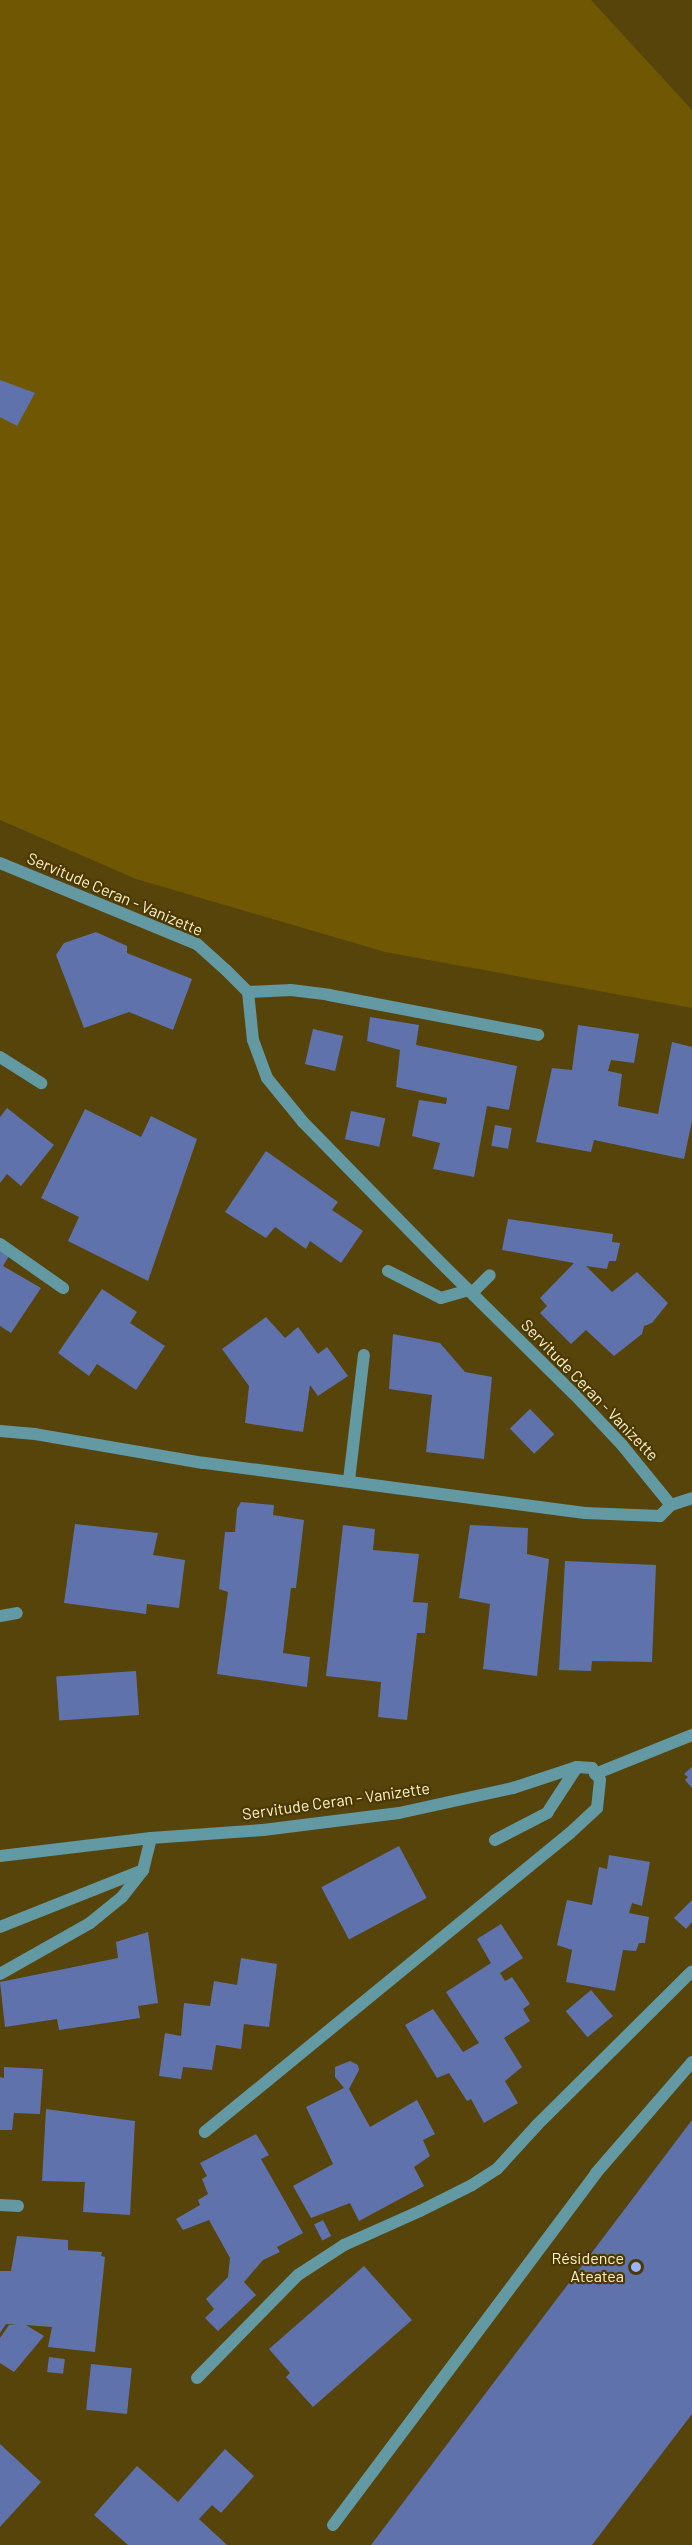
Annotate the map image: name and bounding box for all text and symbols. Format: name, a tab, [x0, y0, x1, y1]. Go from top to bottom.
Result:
street label: Servitude Ceran - Vanizette	[24, 848, 206, 940]
street label: Servitude Ceran - Vanizette	[517, 1315, 663, 1465]
street label: Servitude Ceran - Vanizette	[241, 1778, 431, 1824]
place label: Résidence Ateatea	[552, 2248, 624, 2286]
marker: Résidence Ateatea	[629, 2260, 643, 2274]

